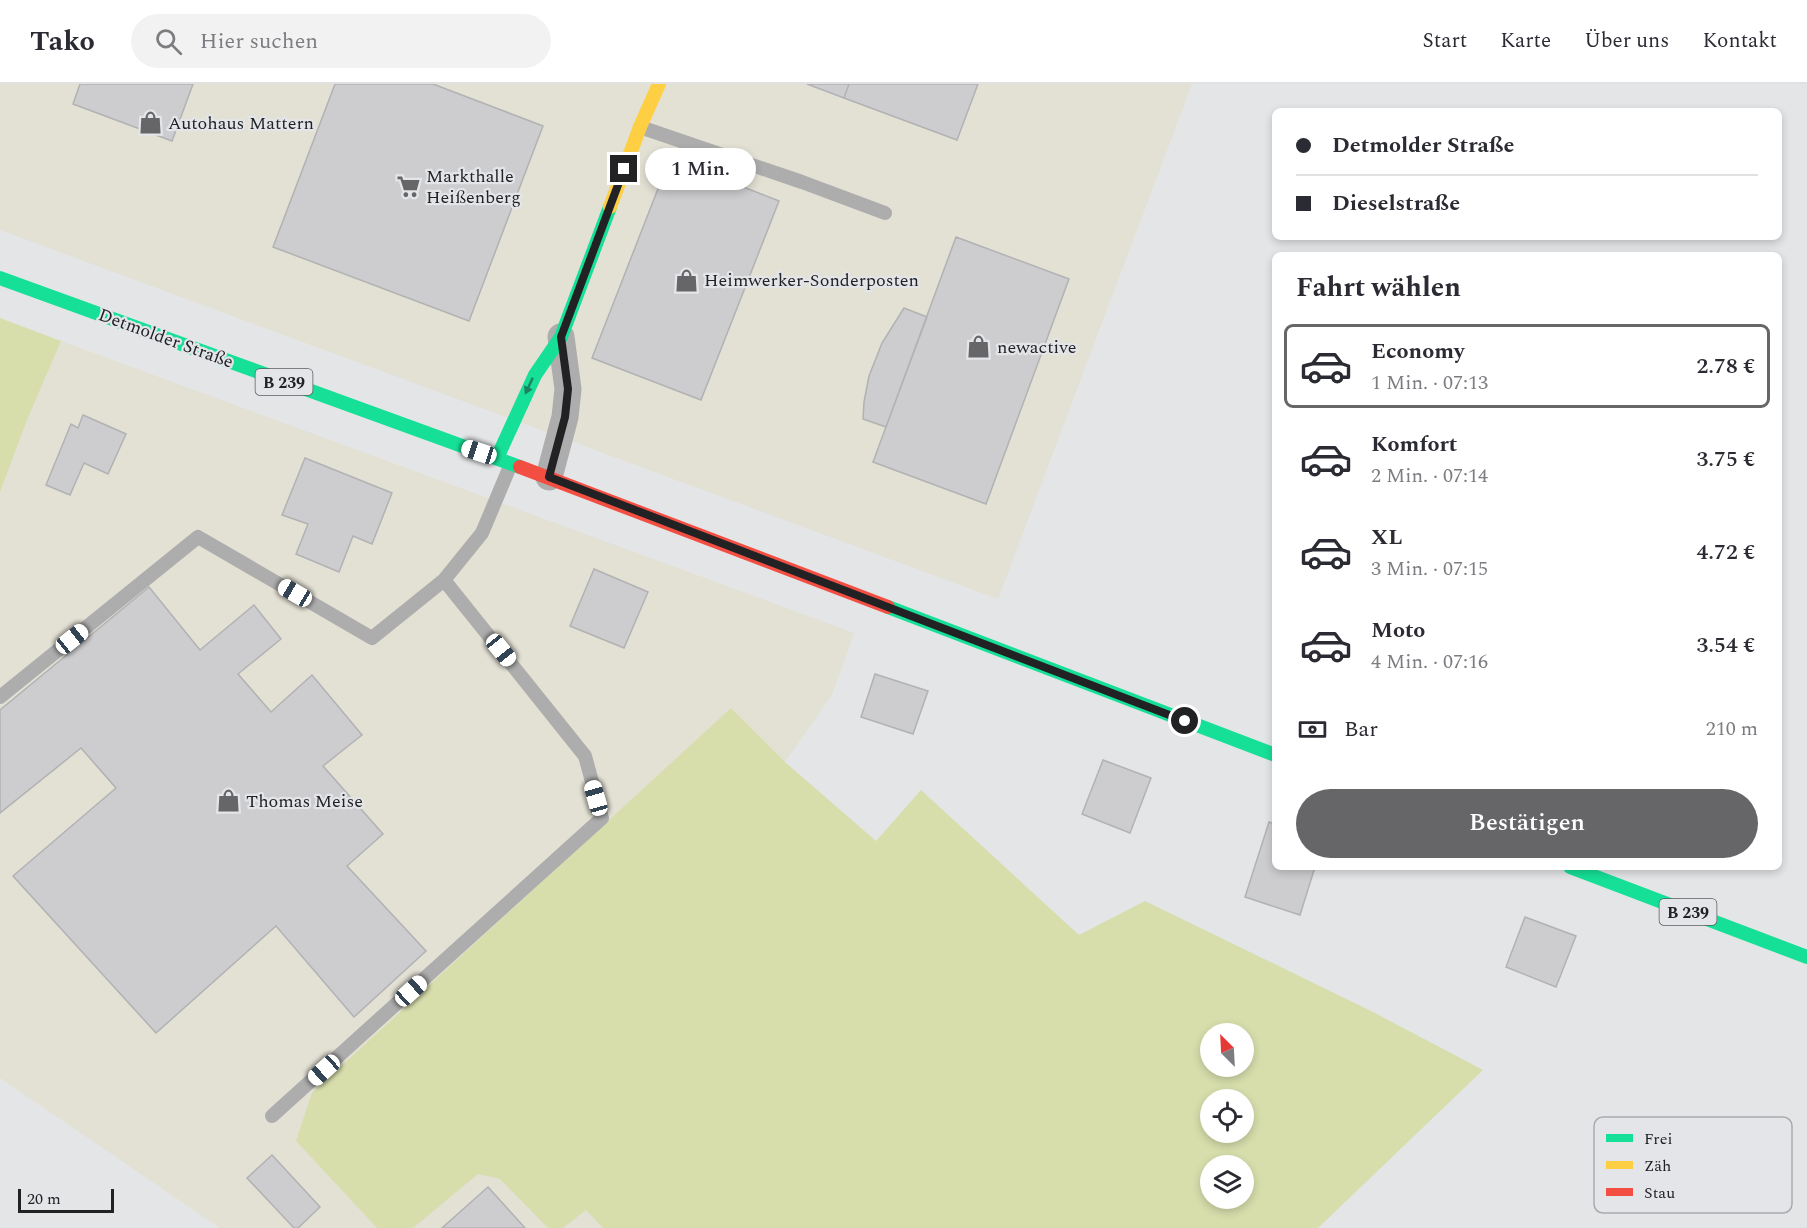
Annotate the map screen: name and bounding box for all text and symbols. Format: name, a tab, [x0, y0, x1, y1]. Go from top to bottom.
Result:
search box	[131, 14, 551, 68]
text: Tako	[30, 20, 95, 63]
icon: search	[152, 25, 185, 58]
text: Hier suchen	[200, 25, 318, 58]
text: Start	[1422, 25, 1467, 57]
text: Karte	[1500, 25, 1551, 57]
text: Über uns	[1584, 25, 1669, 57]
text: Kontakt	[1702, 25, 1777, 57]
shop icon: Autohaus Mattern	[137, 110, 163, 136]
place label: Autohaus Mattern	[168, 110, 314, 137]
text: Detmolder Straße	[1332, 129, 1515, 162]
callout: 1 Min.	[645, 148, 756, 190]
text: 1 Min.	[671, 154, 730, 184]
route end	[610, 155, 637, 182]
place label: Markthalle Heißenberg	[426, 163, 521, 211]
supermarket icon: Markthalle Heißenberg	[395, 173, 421, 199]
text: Dieselstraße	[1332, 187, 1460, 220]
shop icon: Heimwerker-Sonderposten	[673, 267, 699, 293]
place label: Heimwerker-Sonderposten	[704, 267, 919, 294]
text: Fahrt wählen	[1296, 267, 1461, 309]
street label: Detmolder Straße	[94, 301, 237, 375]
shop icon: newactive	[966, 334, 992, 360]
place label: newactive	[997, 334, 1077, 361]
text: Economy	[1371, 335, 1464, 368]
icon: car	[1299, 339, 1353, 393]
text: 2.78 €	[1697, 350, 1755, 383]
text: 1 Min. · 07:13	[1371, 368, 1488, 398]
road number: B 239	[256, 369, 312, 395]
one-way arrow	[525, 378, 534, 395]
text: Komfort	[1371, 428, 1457, 461]
icon: car	[1299, 432, 1353, 486]
car	[459, 438, 499, 466]
text: 3.75 €	[1697, 443, 1755, 476]
text: 2 Min. · 07:14	[1371, 461, 1488, 491]
text: XL	[1371, 521, 1402, 554]
icon: car	[1299, 525, 1353, 579]
text: 4.72 €	[1697, 536, 1755, 569]
text: 3 Min. · 07:15	[1371, 554, 1488, 584]
car	[275, 576, 315, 610]
text: Moto	[1371, 614, 1425, 647]
icon: car	[1299, 618, 1353, 672]
car	[52, 621, 92, 657]
text: 3.54 €	[1697, 629, 1755, 662]
car	[483, 630, 519, 670]
text: 4 Min. · 07:16	[1371, 647, 1488, 677]
route start	[1171, 707, 1198, 734]
icon: cash	[1296, 713, 1329, 746]
text: Bar	[1344, 713, 1378, 746]
text: 210 m	[1706, 714, 1758, 744]
car	[582, 778, 610, 818]
shop icon: Thomas Meise	[215, 788, 241, 814]
place label: Thomas Meise	[246, 788, 363, 815]
button: Bestätigen	[1296, 789, 1758, 858]
road number: B 239	[1660, 899, 1716, 925]
car	[392, 972, 430, 1010]
north arrow	[1200, 1023, 1254, 1077]
map controls	[1200, 1023, 1254, 1209]
car	[305, 1051, 343, 1089]
button: locate	[1200, 1089, 1254, 1143]
legend	[1594, 1117, 1792, 1213]
text: Frei	[1644, 1127, 1672, 1151]
text: Zäh	[1644, 1154, 1671, 1178]
button: layers	[1200, 1155, 1254, 1209]
text: Stau	[1644, 1181, 1675, 1205]
scale bar	[18, 1186, 114, 1214]
text: 20 m	[27, 1187, 61, 1211]

